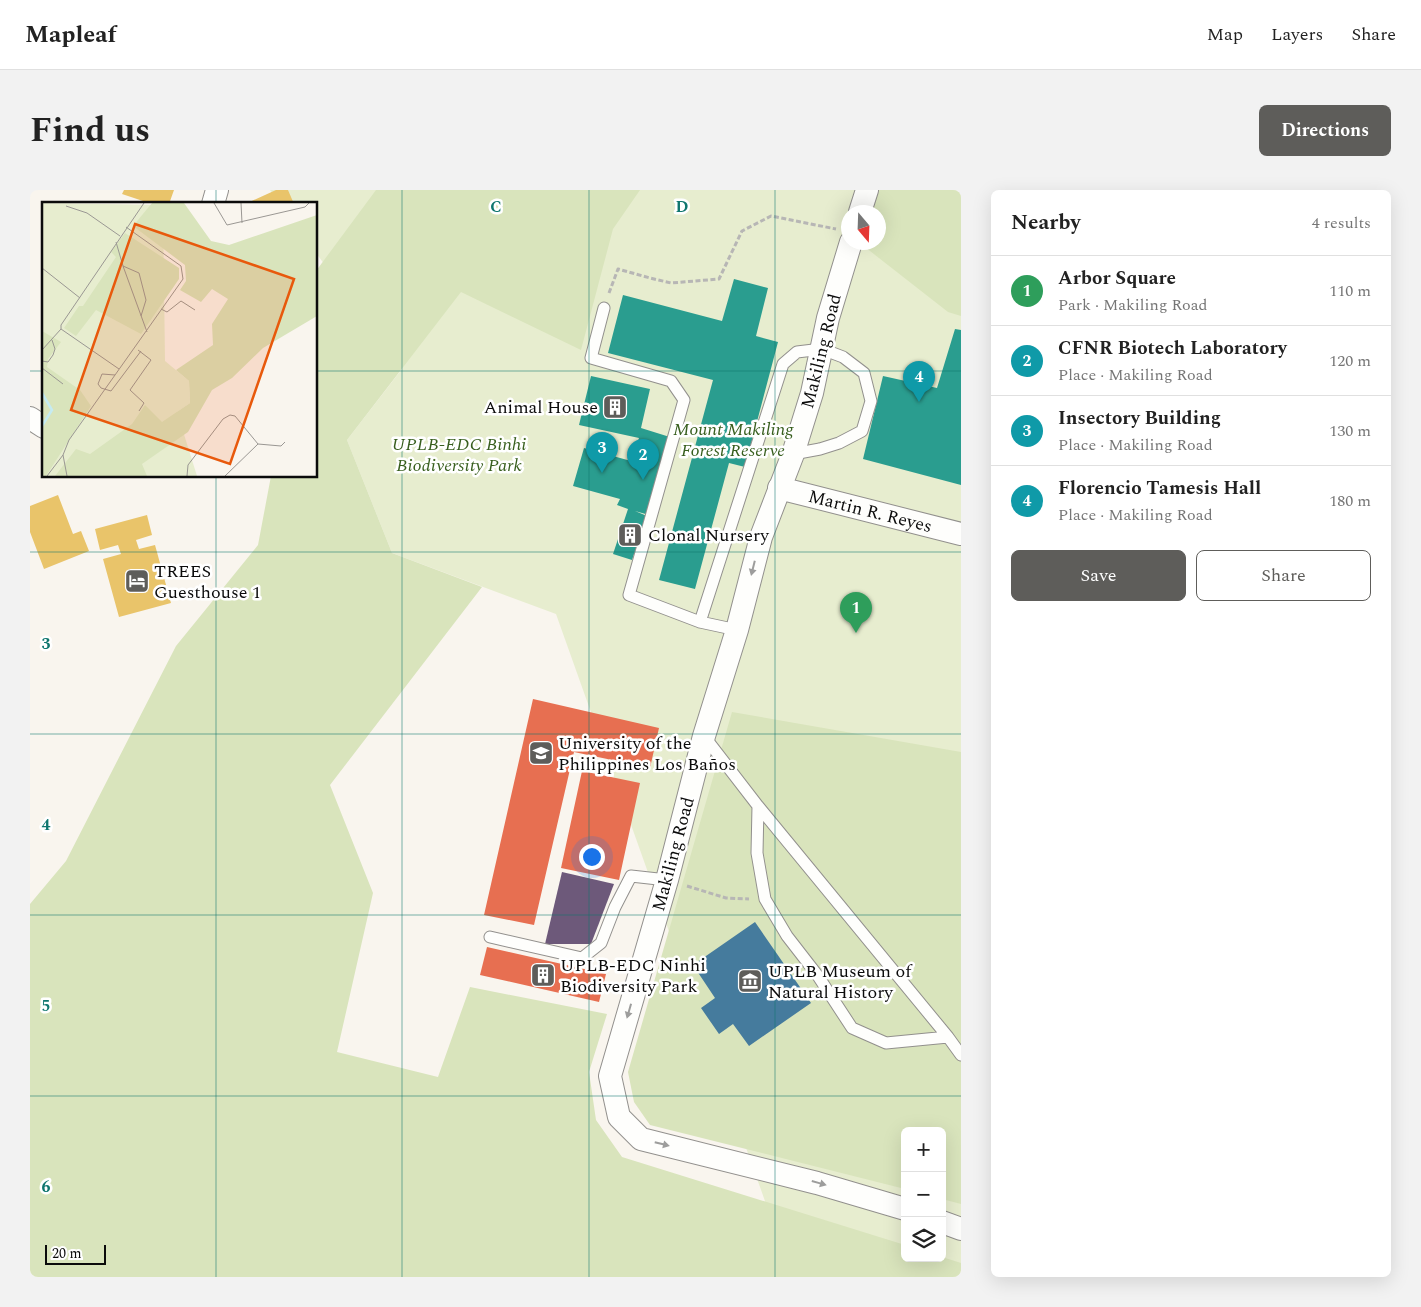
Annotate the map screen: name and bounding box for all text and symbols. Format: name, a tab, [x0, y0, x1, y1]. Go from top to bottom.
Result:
text: Mapleaf	[25, 17, 116, 53]
text: Map	[1207, 21, 1243, 48]
text: Layers	[1271, 21, 1323, 48]
text: Share	[1351, 21, 1396, 48]
text: Find us	[30, 104, 150, 157]
button: Directions	[1259, 105, 1391, 156]
text: C	[490, 195, 502, 219]
text: D	[676, 195, 689, 219]
inset map	[42, 202, 318, 478]
north arrow	[841, 205, 886, 250]
text: Nearby	[1011, 207, 1081, 239]
text: 4 results	[1312, 211, 1371, 235]
text: Arbor Square	[1058, 264, 1176, 293]
text: 1	[1023, 279, 1031, 303]
text: 110 m	[1329, 279, 1371, 303]
street label: Makiling Road	[794, 291, 849, 411]
text: Park · Makiling Road	[1058, 293, 1207, 317]
text: CFNR Biotech Laboratory	[1058, 334, 1287, 363]
text: 2	[1023, 349, 1031, 373]
text: 120 m	[1329, 349, 1371, 373]
pin: 4	[903, 361, 935, 402]
text: Place · Makiling Road	[1058, 363, 1213, 387]
place label: Animal House	[484, 394, 598, 421]
building icon: Animal House	[602, 394, 628, 420]
text: Insectory Building	[1058, 404, 1221, 433]
park label: Mount Makiling Forest Reserve	[673, 416, 794, 464]
text: 3	[1023, 419, 1031, 443]
text: 130 m	[1329, 419, 1371, 443]
park label: UPLB-EDC Binhi Biodiversity Park	[392, 431, 526, 479]
pin: 3	[586, 432, 618, 473]
text: Place · Makiling Road	[1058, 433, 1213, 457]
pin: 2	[627, 439, 659, 480]
text: Florencio Tamesis Hall	[1058, 474, 1261, 503]
street label: Martin R. Reyes	[805, 483, 935, 540]
text: 4	[1023, 489, 1031, 513]
text: 180 m	[1329, 489, 1371, 513]
text: Place · Makiling Road	[1058, 503, 1213, 527]
building icon: Clonal Nursery	[617, 522, 643, 548]
place label: Clonal Nursery	[648, 522, 770, 549]
button: Save	[1011, 550, 1186, 601]
button: Share	[1196, 550, 1371, 601]
place label: TREES Guesthouse 1	[154, 558, 261, 606]
one-way arrow	[749, 560, 757, 576]
hotel icon: TREES Guesthouse 1	[124, 568, 150, 594]
pin: 1	[840, 592, 872, 633]
text: 3	[42, 632, 51, 656]
place label: University of the Philippines Los Baños	[558, 730, 736, 778]
school or university icon: University of the Philippines Los Baños	[528, 740, 554, 766]
street label: Makiling Road	[645, 794, 702, 914]
text: 4	[42, 813, 51, 837]
your location	[579, 844, 605, 870]
place label: UPLB-EDC Ninhi Biodiversity Park	[560, 952, 706, 1000]
place label: UPLB Museum of Natural History	[768, 958, 913, 1006]
building icon: UPLB-EDC Ninhi Biodiversity Park	[530, 962, 556, 988]
museum icon: UPLB Museum of Natural History	[737, 968, 763, 994]
text: 5	[42, 994, 50, 1018]
one-way arrow	[625, 1003, 633, 1018]
map controls	[901, 1127, 946, 1262]
button: +	[901, 1127, 946, 1172]
one-way arrow	[654, 1140, 669, 1148]
button: −	[901, 1172, 946, 1217]
text: 6	[42, 1175, 51, 1199]
one-way arrow	[812, 1180, 827, 1188]
button: layers	[901, 1217, 946, 1262]
scale bar	[45, 1242, 106, 1265]
text: 20 m	[52, 1243, 82, 1264]

